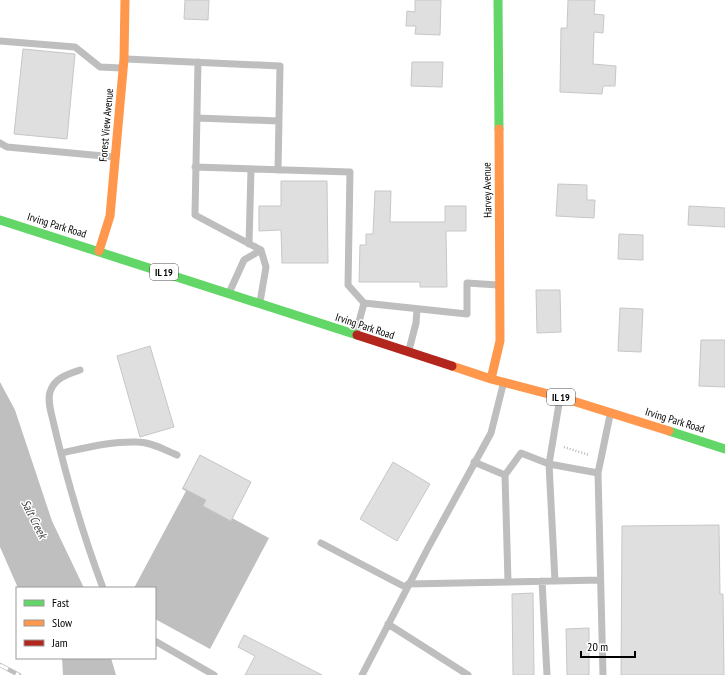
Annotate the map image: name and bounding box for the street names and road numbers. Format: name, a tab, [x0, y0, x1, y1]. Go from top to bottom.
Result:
street label: Forest View Avenue	[96, 87, 116, 162]
street label: Harvey Avenue	[480, 162, 494, 218]
street label: Irving Park Road	[26, 209, 89, 241]
road number: IL 19	[150, 264, 178, 280]
street label: Irving Park Road	[334, 310, 397, 342]
road number: IL 19	[547, 389, 575, 405]
street label: Irving Park Road	[644, 404, 707, 436]

